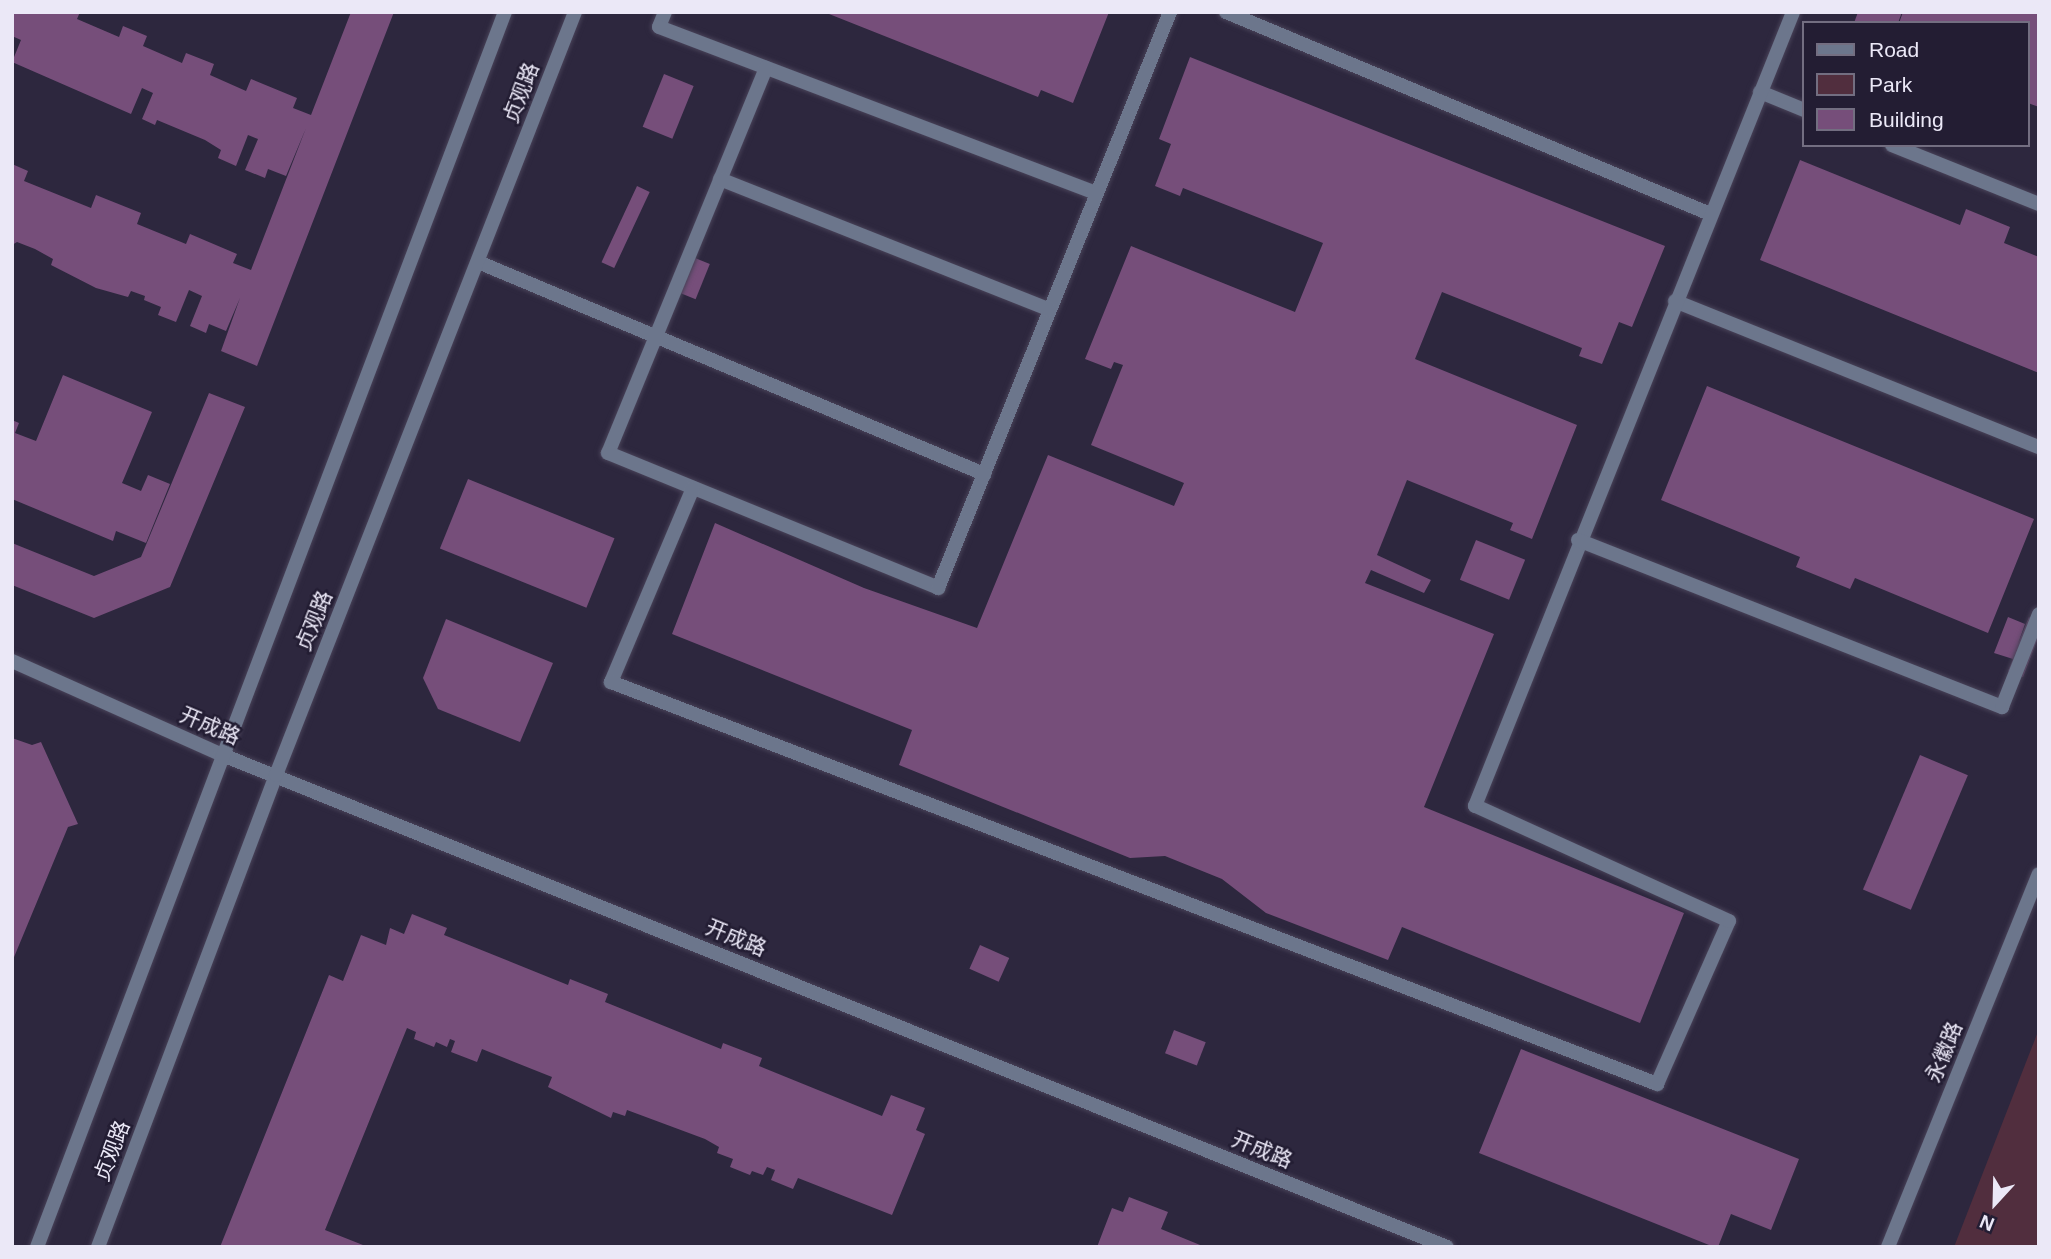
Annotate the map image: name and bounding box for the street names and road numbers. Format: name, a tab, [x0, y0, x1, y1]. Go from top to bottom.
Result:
street label: 贞观路	[498, 59, 544, 127]
street label: 贞观路	[291, 587, 337, 655]
street label: 开成路	[176, 702, 244, 750]
street label: 开成路	[702, 915, 770, 961]
street label: 永徽路	[1921, 1018, 1967, 1086]
street label: 贞观路	[89, 1117, 135, 1185]
street label: 开成路	[1228, 1127, 1296, 1173]

